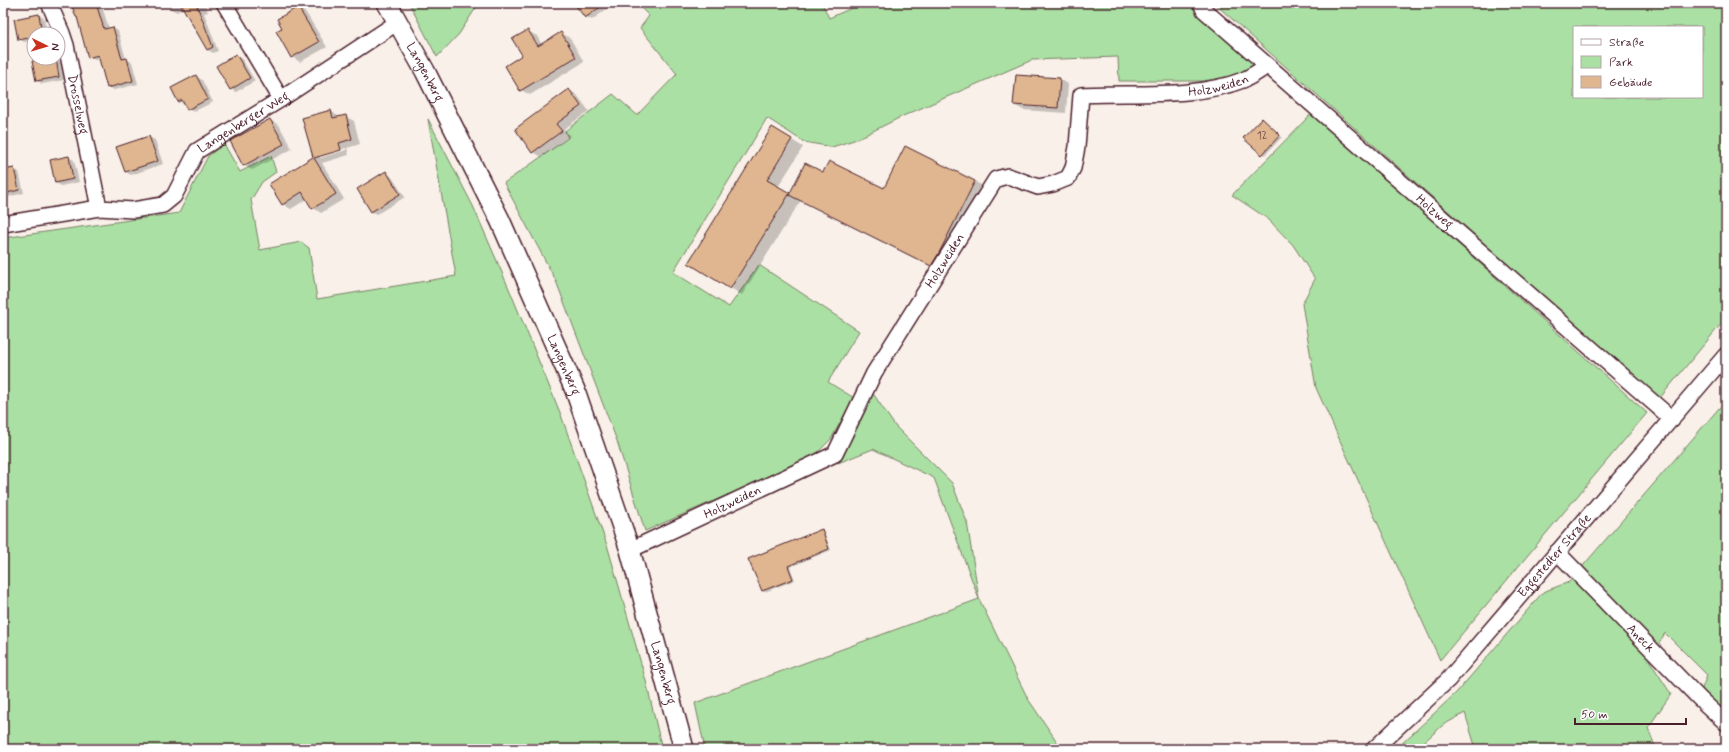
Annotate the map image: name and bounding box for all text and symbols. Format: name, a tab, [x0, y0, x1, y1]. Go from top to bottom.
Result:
north arrow	[26, 26, 66, 66]
legend	[1573, 26, 1703, 98]
text: Straße	[1609, 35, 1644, 51]
street label: Langenberg	[402, 39, 448, 106]
text: N	[48, 43, 62, 51]
text: Park	[1609, 55, 1633, 71]
street label: Holzweiden	[1187, 70, 1251, 100]
street label: Drosselweg	[64, 73, 92, 136]
text: Gebäude	[1609, 75, 1652, 91]
street label: Langenberger Weg	[194, 87, 293, 157]
house number: 12	[1257, 129, 1268, 143]
street label: Holzweg	[1412, 190, 1457, 234]
street label: Holzweiden	[921, 230, 968, 291]
street label: Langenberg	[543, 332, 585, 398]
street label: Holzweiden	[701, 481, 764, 523]
street label: Eggestedter Straße	[1514, 510, 1595, 601]
street label: Aneck	[1623, 620, 1659, 656]
street label: Langenberg	[647, 639, 680, 707]
scale bar	[1575, 700, 1686, 726]
text: 50 m	[1581, 707, 1608, 723]

